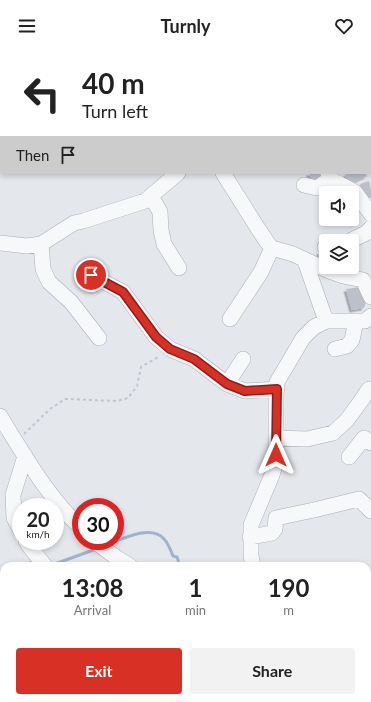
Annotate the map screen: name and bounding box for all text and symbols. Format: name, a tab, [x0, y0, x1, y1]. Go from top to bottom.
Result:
icon: menu	[16, 15, 38, 37]
text: Turnly	[160, 15, 211, 37]
icon: heart	[333, 15, 355, 37]
text: 40 m	[82, 66, 145, 100]
icon: left	[16, 68, 68, 120]
text: Turn left	[82, 100, 148, 122]
icon: arrive	[57, 144, 79, 166]
text: Then	[16, 146, 49, 164]
map controls	[319, 186, 359, 274]
button: sound	[319, 186, 359, 226]
button: layers	[319, 234, 359, 274]
pin	[74, 258, 108, 292]
icon: arrive	[80, 264, 102, 286]
position arrow	[255, 434, 297, 476]
speed limit sign: 30	[72, 498, 124, 550]
text: 20	[26, 507, 50, 531]
text: km/h	[26, 528, 50, 540]
text: 13:08	[62, 573, 123, 602]
text: 1	[189, 573, 203, 602]
text: 190	[268, 573, 309, 602]
text: Arrival	[74, 602, 111, 618]
text: min	[185, 602, 206, 618]
text: m	[283, 602, 294, 618]
button: Exit	[16, 648, 182, 694]
button: Share	[190, 648, 355, 694]

